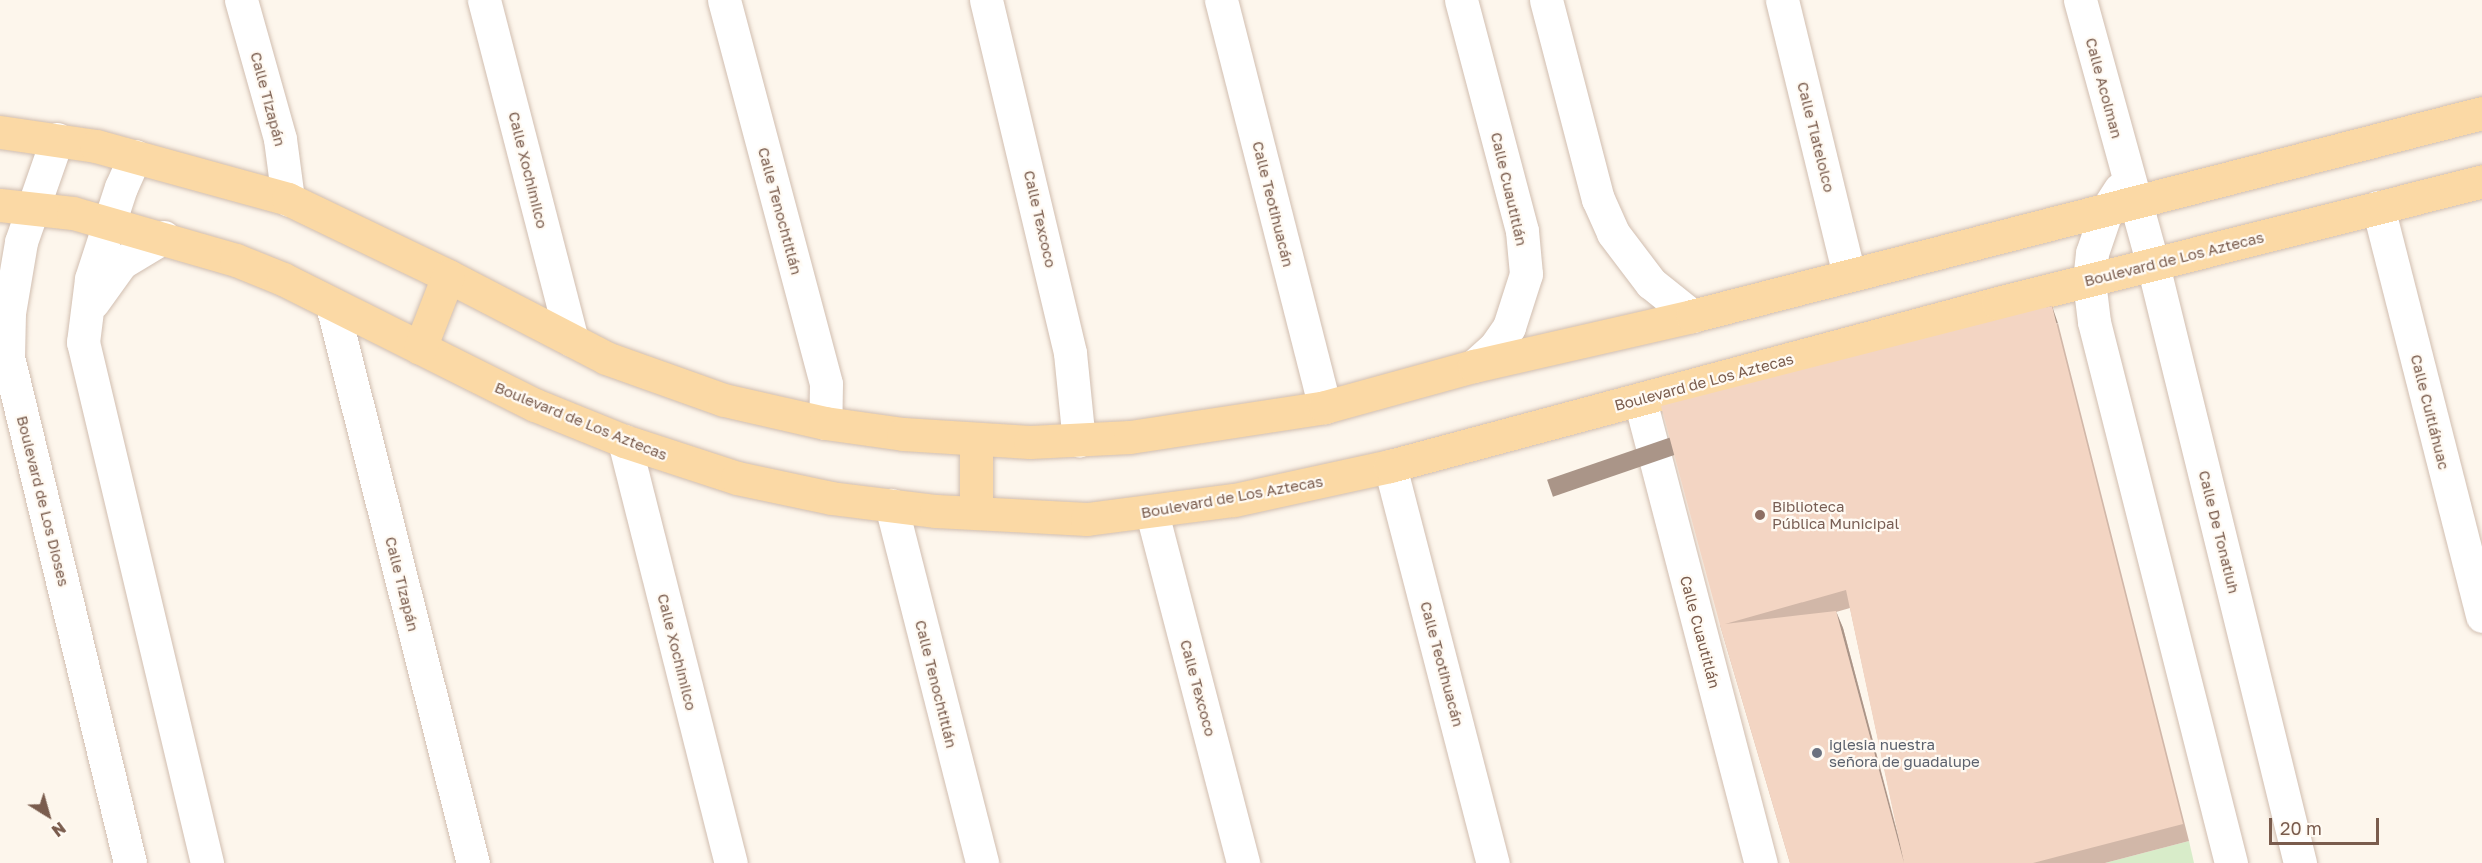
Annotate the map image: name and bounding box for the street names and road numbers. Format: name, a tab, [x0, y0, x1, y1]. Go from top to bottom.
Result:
street label: Calle Acolman	[2082, 36, 2126, 140]
street label: Calle Tizapán	[247, 50, 289, 148]
street label: Calle Tlatelolco	[1794, 80, 1838, 194]
street label: Calle Xochimilco	[505, 110, 551, 230]
street label: Calle Cuautitlán	[1487, 131, 1531, 247]
street label: Calle Teotihuacán	[1249, 139, 1297, 269]
street label: Calle Tenochtitlán	[754, 145, 806, 277]
street label: Calle Texcoco	[1020, 169, 1060, 269]
street label: Boulevard de Los Aztecas	[2082, 228, 2266, 290]
street label: Boulevard de Los Aztecas	[1613, 349, 1795, 415]
street label: Calle Cuitláhuac	[2407, 353, 2453, 471]
street label: Boulevard de Los Aztecas	[492, 378, 670, 464]
street label: Boulevard de Los Dioses	[13, 414, 73, 588]
street label: Calle De Tonatiuh	[2195, 469, 2243, 595]
street label: Boulevard de Los Aztecas	[1140, 472, 1324, 522]
street label: Calle Tizapán	[382, 535, 422, 633]
street label: Calle Cuautitlán	[1676, 574, 1724, 690]
street label: Calle Xochimilco	[654, 592, 700, 712]
street label: Calle Teotihuacán	[1417, 599, 1467, 729]
street label: Calle Tenochtitlán	[911, 618, 961, 750]
street label: Calle Texcoco	[1176, 638, 1220, 738]

